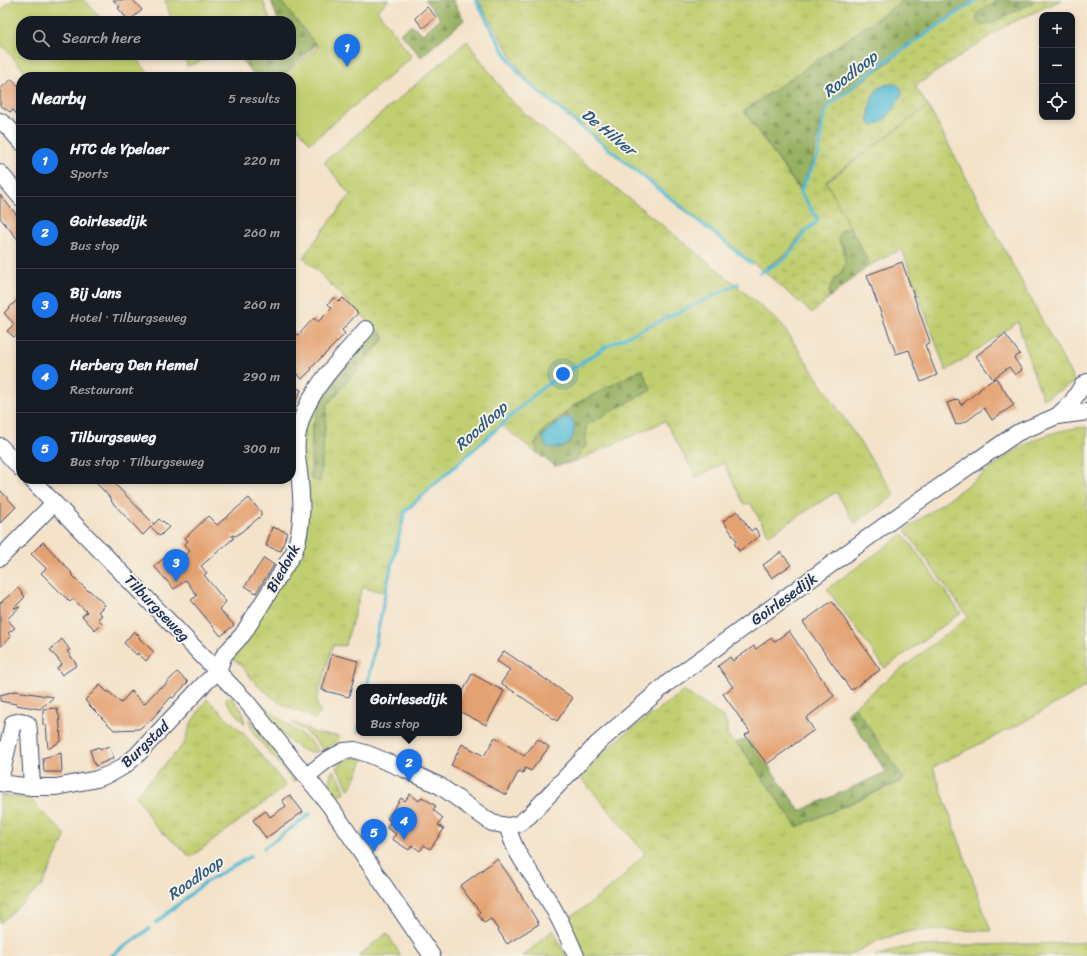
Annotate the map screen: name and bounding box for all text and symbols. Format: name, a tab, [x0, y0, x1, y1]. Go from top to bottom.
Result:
map controls	[1039, 12, 1075, 120]
button: +	[1039, 12, 1075, 48]
search box	[16, 16, 296, 60]
text: Search here	[62, 25, 141, 51]
icon: search	[30, 27, 52, 49]
pin: 1	[334, 34, 360, 67]
water label: Roodloop	[816, 42, 885, 105]
button: −	[1039, 48, 1075, 84]
text: Nearby	[32, 83, 86, 113]
button: locate	[1039, 84, 1075, 120]
text: 5 results	[228, 87, 280, 110]
water label: De Hilver	[575, 101, 645, 165]
text: HTC de Ypelaer	[70, 136, 169, 162]
text: 1	[42, 149, 48, 172]
text: 220 m	[243, 149, 280, 172]
text: Sports	[70, 162, 108, 185]
text: Goirlesedijk	[70, 208, 148, 234]
text: 2	[41, 221, 49, 244]
text: 260 m	[244, 221, 280, 244]
text: Bus stop	[70, 234, 119, 257]
text: Bij Jans	[70, 280, 121, 306]
text: 3	[41, 293, 49, 316]
text: 260 m	[244, 293, 280, 316]
text: Hotel · Tilburgseweg	[70, 306, 187, 329]
text: Herberg Den Hemel	[70, 352, 198, 378]
your location	[553, 364, 573, 384]
text: 4	[41, 365, 49, 388]
text: 290 m	[243, 365, 280, 388]
text: Restaurant	[70, 378, 134, 401]
water label: Roodloop	[448, 393, 515, 458]
text: Tilburgseweg	[70, 424, 156, 450]
text: 5	[41, 437, 49, 460]
text: 300 m	[243, 437, 280, 460]
text: Bus stop · Tilburgseweg	[70, 450, 204, 473]
street label: Biedonk	[259, 539, 307, 597]
pin: 3	[163, 549, 189, 582]
street label: Goirlesedijk	[745, 566, 823, 632]
street label: Tilburgseweg	[118, 568, 197, 648]
popup	[356, 684, 462, 736]
text: Goirlesedijk	[370, 686, 448, 712]
text: Bus stop	[370, 712, 419, 735]
street label: Burgstad	[115, 713, 176, 774]
pin: 2	[396, 749, 422, 782]
pin: 4	[391, 807, 417, 840]
pin: 5	[361, 819, 387, 852]
water label: Roodloop	[161, 847, 231, 908]

